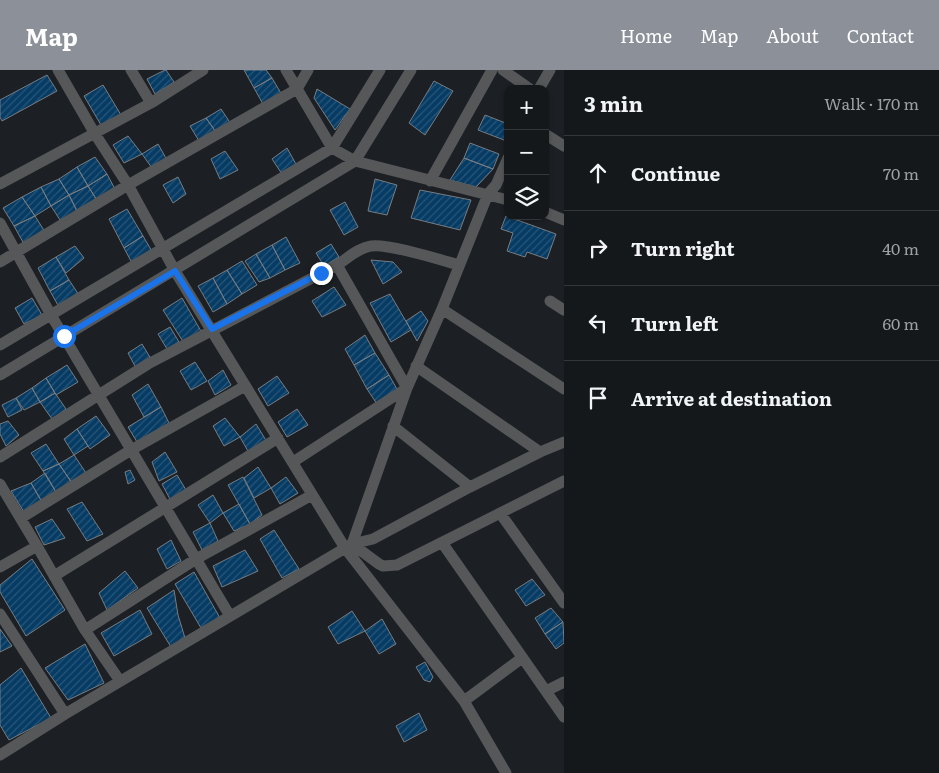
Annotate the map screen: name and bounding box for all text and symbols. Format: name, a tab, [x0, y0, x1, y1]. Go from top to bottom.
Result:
text: Map	[25, 18, 78, 53]
text: Home	[620, 22, 672, 49]
text: Map	[700, 22, 738, 49]
text: About	[766, 22, 819, 49]
text: Contact	[847, 22, 914, 49]
map controls	[504, 85, 549, 220]
button: +	[504, 85, 549, 130]
text: 3 min	[584, 87, 643, 118]
text: Walk · 170 m	[824, 91, 919, 115]
button: −	[504, 130, 549, 175]
icon: ahead	[584, 159, 612, 187]
text: Continue	[631, 159, 720, 187]
text: 70 m	[883, 161, 919, 185]
button: layers	[504, 175, 549, 220]
icon: right	[584, 234, 612, 262]
text: Turn right	[631, 234, 735, 262]
text: 40 m	[882, 236, 919, 260]
route end	[310, 262, 333, 285]
icon: left	[584, 309, 612, 337]
text: Turn left	[631, 309, 718, 337]
text: 60 m	[882, 311, 919, 335]
route start	[53, 325, 76, 348]
icon: arrive	[584, 384, 612, 412]
text: Arrive at destination	[631, 384, 832, 412]

